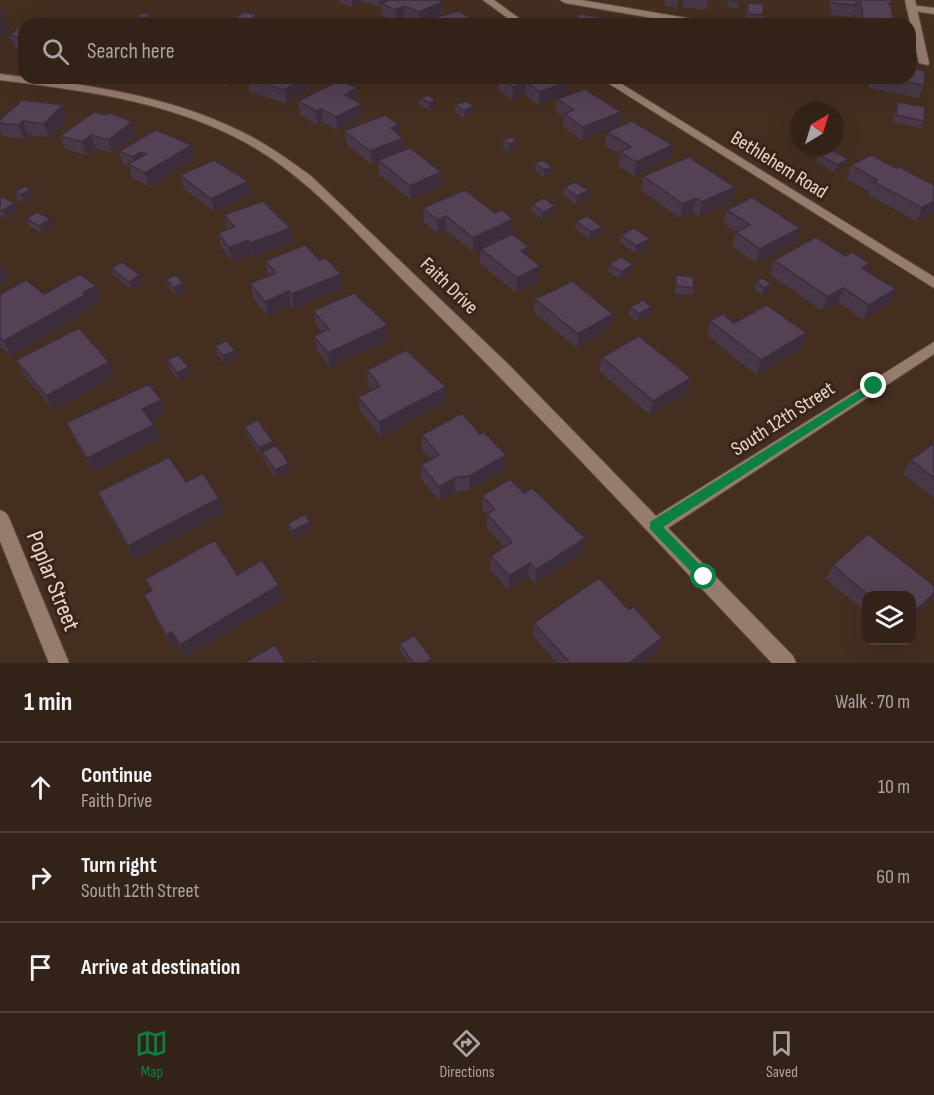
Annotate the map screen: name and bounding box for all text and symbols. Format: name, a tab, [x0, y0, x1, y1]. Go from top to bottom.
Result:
search box	[18, 18, 916, 84]
icon: search	[39, 35, 72, 68]
text: Search here	[87, 38, 174, 65]
north arrow	[790, 102, 844, 156]
street label: Bethlehem Road	[726, 126, 832, 204]
street label: Faith Drive	[415, 253, 483, 319]
route end	[860, 372, 886, 398]
street label: South 12th Street	[727, 377, 839, 461]
street label: Poplar Street	[20, 527, 86, 635]
route start	[690, 563, 716, 589]
map controls	[862, 591, 916, 645]
button: layers	[862, 591, 916, 645]
text: 1 min	[24, 687, 72, 718]
text: Walk · 70 m	[835, 690, 910, 714]
text: Continue	[81, 762, 152, 789]
icon: ahead	[24, 771, 57, 804]
text: 10 m	[878, 775, 910, 799]
text: Faith Drive	[81, 789, 152, 813]
text: Turn right	[81, 852, 157, 879]
icon: right	[24, 861, 57, 894]
text: 60 m	[876, 865, 910, 889]
text: South 12th Street	[81, 879, 200, 903]
icon: arrive	[24, 951, 57, 984]
text: Arrive at destination	[81, 954, 240, 981]
tab: Map	[135, 1027, 168, 1082]
tab: Directions	[439, 1027, 494, 1082]
tab: Saved	[765, 1027, 798, 1082]

